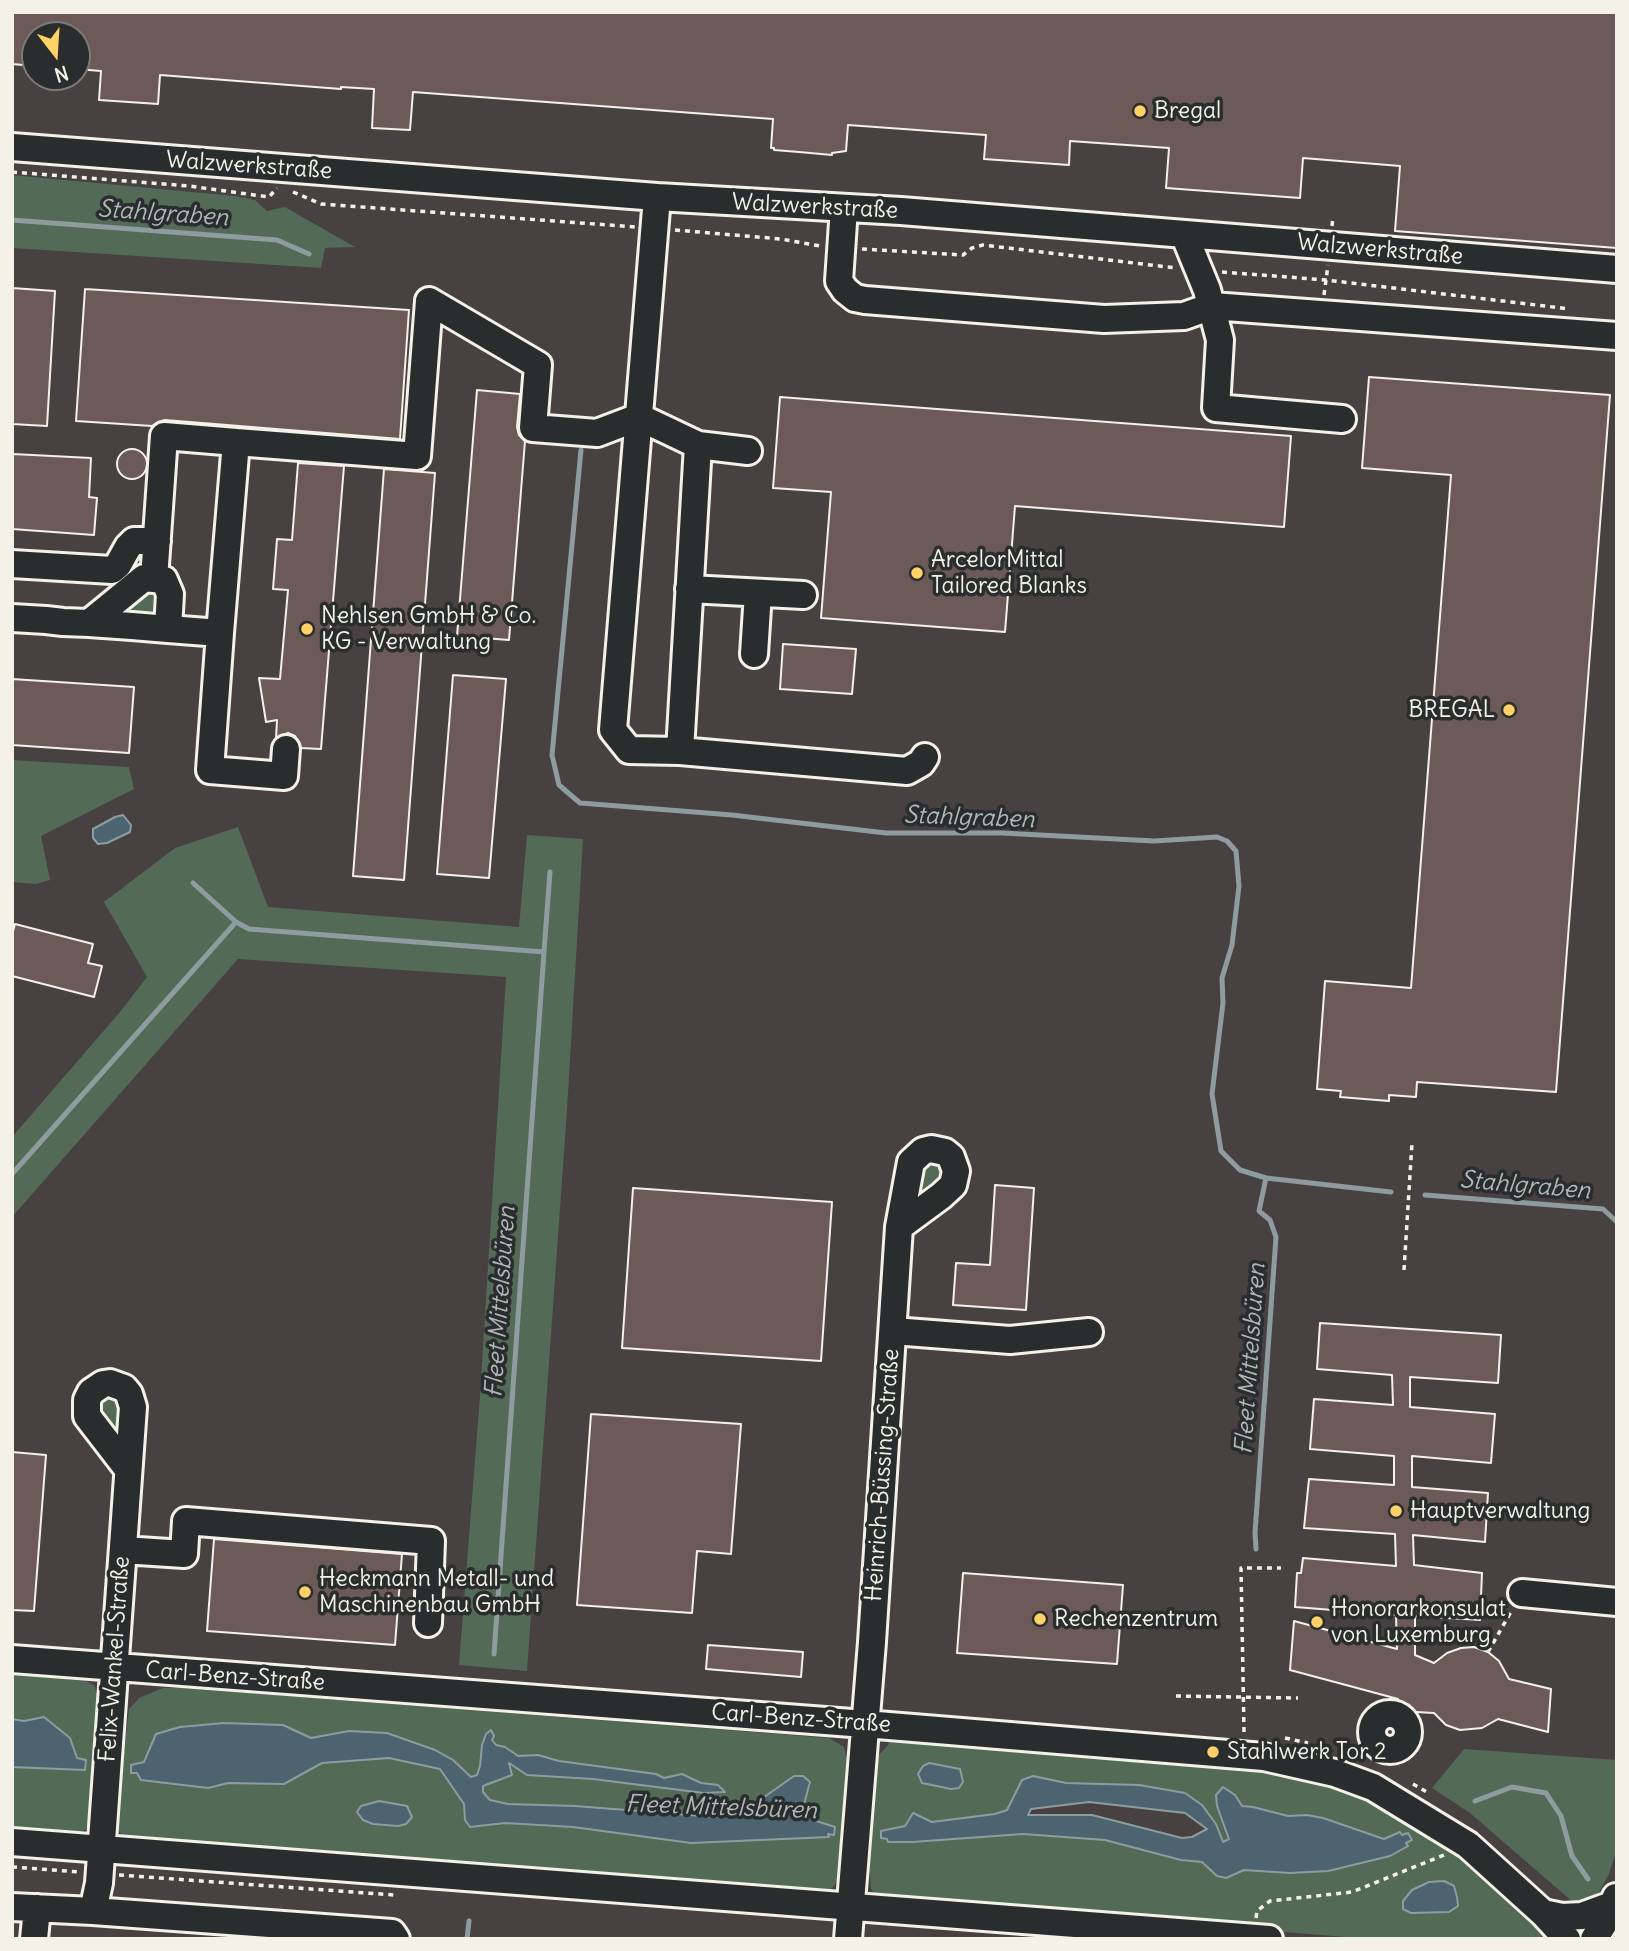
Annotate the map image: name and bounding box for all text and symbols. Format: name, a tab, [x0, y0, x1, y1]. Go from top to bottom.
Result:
north arrow	[21, 21, 91, 91]
text: N	[52, 61, 71, 88]
place label: Bregal	[1154, 97, 1221, 125]
marker: Bregal	[1132, 103, 1148, 119]
street label: Walzwerkstraße	[165, 146, 333, 186]
street label: Walzwerkstraße	[731, 189, 899, 225]
water label: Stahlgraben	[97, 195, 229, 233]
street label: Walzwerkstraße	[1296, 229, 1464, 271]
place label: ArcelorMittal Tailored Blanks	[931, 546, 1087, 600]
marker: ArcelorMittal Tailored Blanks	[909, 565, 925, 581]
place label: Nehlsen GmbH & Co. KG - Verwaltung	[321, 602, 536, 656]
marker: Nehlsen GmbH & Co. KG - Verwaltung	[299, 621, 315, 637]
place label: BREGAL	[1408, 696, 1495, 724]
marker: BREGAL	[1501, 702, 1517, 718]
water label: Stahlgraben	[903, 801, 1035, 835]
water label: Stahlgraben	[1459, 1166, 1591, 1206]
water label: Fleet Mittelsbüren	[480, 1205, 522, 1399]
water label: Fleet Mittelsbüren	[1230, 1262, 1272, 1456]
street label: Heinrich-Büssing-Straße	[860, 1348, 906, 1602]
place label: Hauptverwaltung	[1410, 1497, 1590, 1525]
marker: Hauptverwaltung	[1388, 1503, 1404, 1519]
street label: Felix-Wankel-Straße	[94, 1555, 136, 1763]
place label: Heckmann Metall- und Maschinenbau GmbH	[319, 1565, 554, 1619]
marker: Heckmann Metall- und Maschinenbau GmbH	[297, 1584, 313, 1600]
place label: Honorarkonsulat von Luxemburg	[1331, 1595, 1506, 1649]
place label: Rechenzentrum	[1054, 1605, 1218, 1633]
marker: Rechenzentrum	[1032, 1611, 1048, 1627]
marker: Honorarkonsulat von Luxemburg	[1309, 1614, 1325, 1630]
street label: Carl-Benz-Straße	[144, 1657, 326, 1697]
street label: Carl-Benz-Straße	[710, 1699, 892, 1739]
place label: Stahlwerk Tor 2	[1227, 1738, 1387, 1766]
marker: Stahlwerk Tor 2	[1205, 1744, 1221, 1760]
water label: Fleet Mittelsbüren	[625, 1790, 817, 1826]

